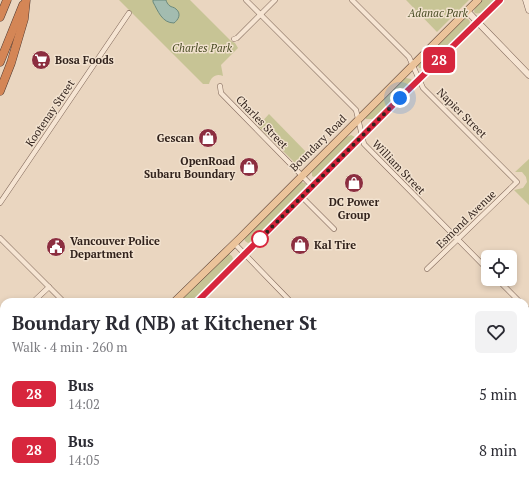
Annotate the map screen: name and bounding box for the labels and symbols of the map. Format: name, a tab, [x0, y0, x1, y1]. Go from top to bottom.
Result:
park label: Adanac Park	[407, 6, 469, 20]
park label: Charles Park	[172, 41, 233, 55]
line badge: 28	[421, 47, 457, 73]
supermarket icon: Bosa Foods	[30, 49, 52, 71]
place label: Bosa Foods	[55, 53, 114, 67]
street label: Kootenay Street	[22, 77, 78, 149]
street label: Napier Street	[434, 85, 490, 141]
your location	[390, 88, 410, 108]
street label: Charles Street	[233, 92, 291, 152]
street label: Boundary Road	[287, 112, 349, 174]
shop icon: Gescan	[197, 127, 219, 149]
place label: Gescan	[157, 131, 194, 145]
street label: William Street	[369, 137, 429, 197]
place label: OpenRoad Subaru Boundary	[144, 154, 235, 181]
shop icon: OpenRoad Subaru Boundary	[238, 156, 260, 178]
shop icon: DC Power Group	[343, 172, 365, 194]
street label: Esmond Avenue	[433, 187, 499, 251]
place label: DC Power Group	[329, 195, 379, 222]
unlabelled marker	[251, 230, 269, 248]
place label: Vancouver Police Department	[70, 234, 160, 261]
shop icon: Kal Tire	[289, 234, 311, 256]
public building icon: Vancouver Police Department	[45, 236, 67, 258]
place label: Kal Tire	[314, 238, 356, 252]

